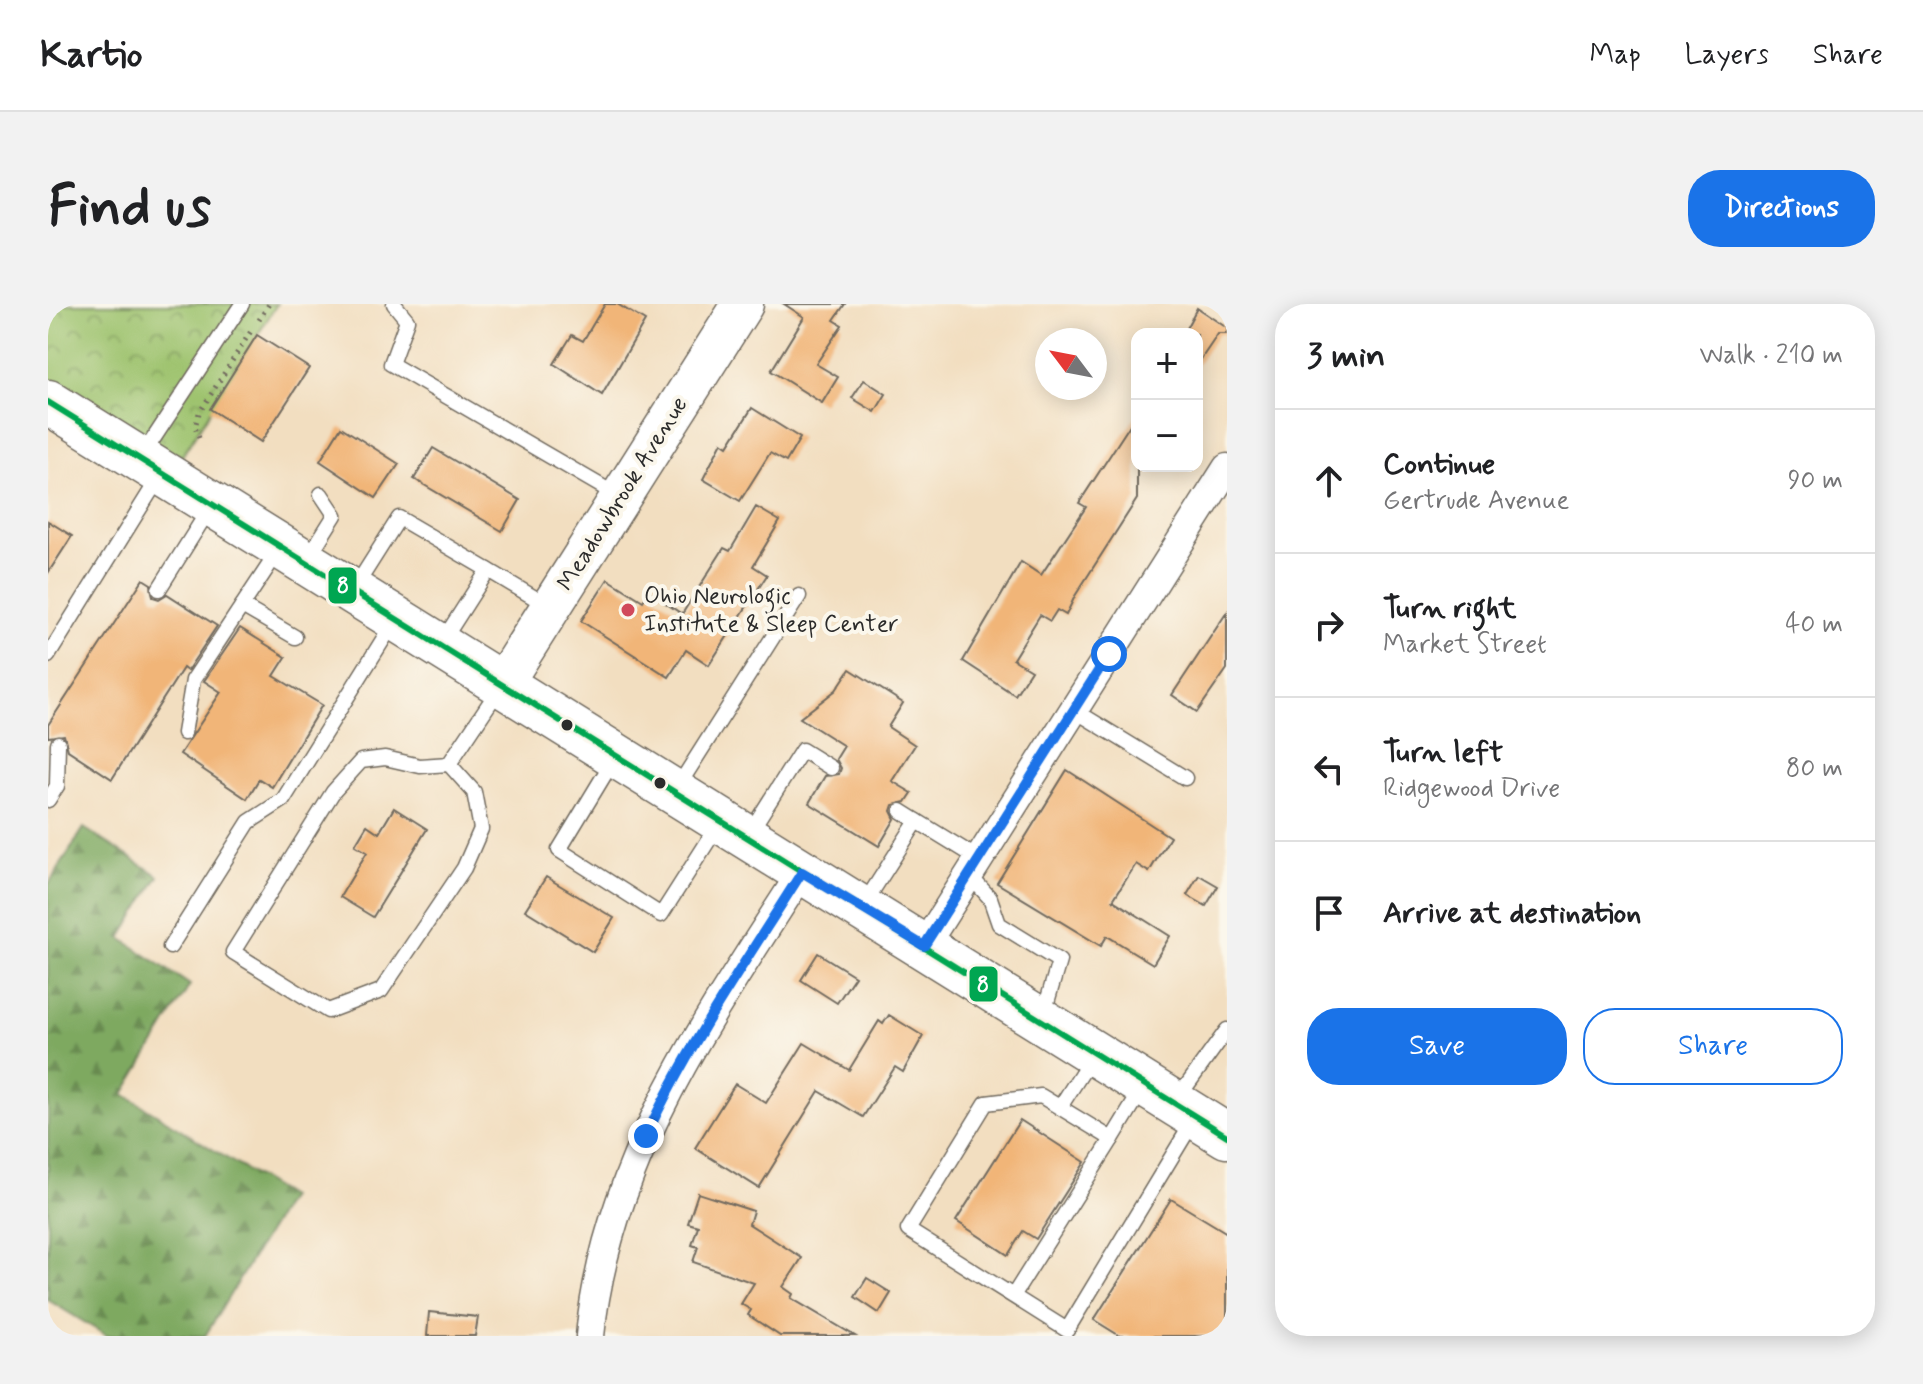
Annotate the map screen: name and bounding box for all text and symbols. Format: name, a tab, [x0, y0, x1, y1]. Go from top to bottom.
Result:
text: Kartio	[40, 31, 143, 80]
text: Map	[1590, 37, 1641, 74]
text: Layers	[1685, 37, 1769, 74]
text: Share	[1813, 37, 1883, 74]
button: Directions	[1688, 170, 1875, 247]
text: Find us	[48, 172, 211, 245]
north arrow	[1035, 328, 1107, 400]
map controls	[1131, 328, 1203, 472]
button: +	[1131, 328, 1203, 400]
text: 3 min	[1307, 334, 1385, 379]
text: Walk · 210 m	[1700, 339, 1843, 373]
street label: Meadowbrook Avenue	[551, 391, 695, 597]
button: −	[1131, 400, 1203, 472]
text: Continue	[1383, 445, 1495, 484]
icon: ahead	[1307, 459, 1351, 503]
text: 90 m	[1788, 464, 1843, 498]
text: Gertrude Avenue	[1383, 484, 1569, 518]
line badge: 8	[327, 566, 358, 605]
text: 8	[337, 573, 349, 601]
place label: Ohio Neurologic Institute & Sleep Center	[644, 581, 899, 640]
text: Turn right	[1383, 589, 1516, 628]
marker: Ohio Neurologic Institute & Sleep Center	[619, 601, 637, 619]
icon: right	[1307, 603, 1351, 647]
text: 40 m	[1785, 608, 1843, 642]
text: Market Street	[1383, 628, 1547, 662]
route start	[1091, 636, 1127, 672]
unlabelled marker	[559, 717, 575, 733]
text: Turn left	[1383, 733, 1503, 772]
icon: left	[1307, 747, 1351, 791]
text: 80 m	[1786, 752, 1843, 786]
text: Ridgewood Drive	[1383, 772, 1560, 806]
unlabelled marker	[652, 775, 668, 791]
icon: arrive	[1307, 891, 1351, 935]
text: Arrive at destination	[1383, 894, 1641, 933]
line badge: 8	[968, 965, 999, 1003]
text: 8	[977, 972, 989, 1000]
button: Save	[1307, 1008, 1567, 1085]
button: Share	[1583, 1008, 1843, 1085]
route end	[628, 1118, 664, 1154]

